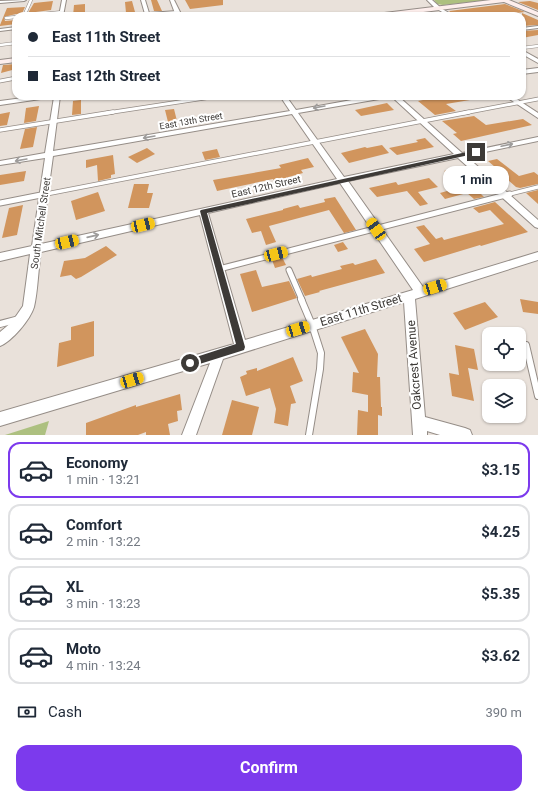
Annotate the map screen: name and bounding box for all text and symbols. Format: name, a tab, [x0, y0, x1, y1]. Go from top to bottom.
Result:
text: East 11th Street	[52, 28, 160, 46]
text: East 12th Street	[52, 67, 160, 85]
one-way arrow	[313, 104, 326, 112]
street label: East 13th Street	[159, 111, 223, 131]
one-way arrow	[143, 133, 156, 141]
one-way arrow	[500, 141, 513, 149]
route end	[467, 143, 485, 161]
one-way arrow	[15, 156, 28, 164]
callout: 1 min	[443, 166, 509, 194]
text: 1 min	[460, 172, 492, 187]
street label: East 12th Street	[230, 173, 302, 200]
street label: South Mitchell Street	[29, 176, 52, 270]
car	[130, 216, 156, 234]
car	[364, 216, 388, 242]
one-way arrow	[86, 232, 99, 240]
car	[54, 233, 80, 251]
car	[263, 245, 289, 263]
car	[422, 278, 448, 296]
street label: East 11th Street	[318, 291, 404, 329]
car	[285, 320, 311, 338]
street label: Oakcrest Avenue	[404, 320, 424, 410]
map controls	[482, 327, 526, 423]
button: locate	[482, 327, 526, 371]
route start	[181, 354, 199, 372]
car	[119, 371, 145, 389]
button: layers	[482, 379, 526, 423]
icon: car	[18, 452, 54, 488]
text: Economy	[66, 454, 128, 472]
text: $3.15	[481, 461, 520, 479]
text: 1 min · 13:21	[66, 472, 141, 487]
icon: car	[18, 514, 54, 550]
text: Comfort	[66, 516, 122, 534]
text: $4.25	[481, 523, 520, 541]
text: 2 min · 13:22	[66, 534, 141, 549]
icon: car	[18, 576, 54, 612]
text: XL	[66, 578, 84, 596]
text: $5.35	[481, 585, 520, 603]
text: 3 min · 13:23	[66, 596, 141, 611]
icon: car	[18, 638, 54, 674]
text: Moto	[66, 640, 101, 658]
text: $3.62	[481, 647, 520, 665]
text: 4 min · 13:24	[66, 658, 141, 673]
icon: cash	[16, 701, 38, 723]
text: Cash	[48, 703, 82, 721]
text: 390 m	[485, 705, 522, 720]
button: Confirm	[16, 745, 522, 791]

